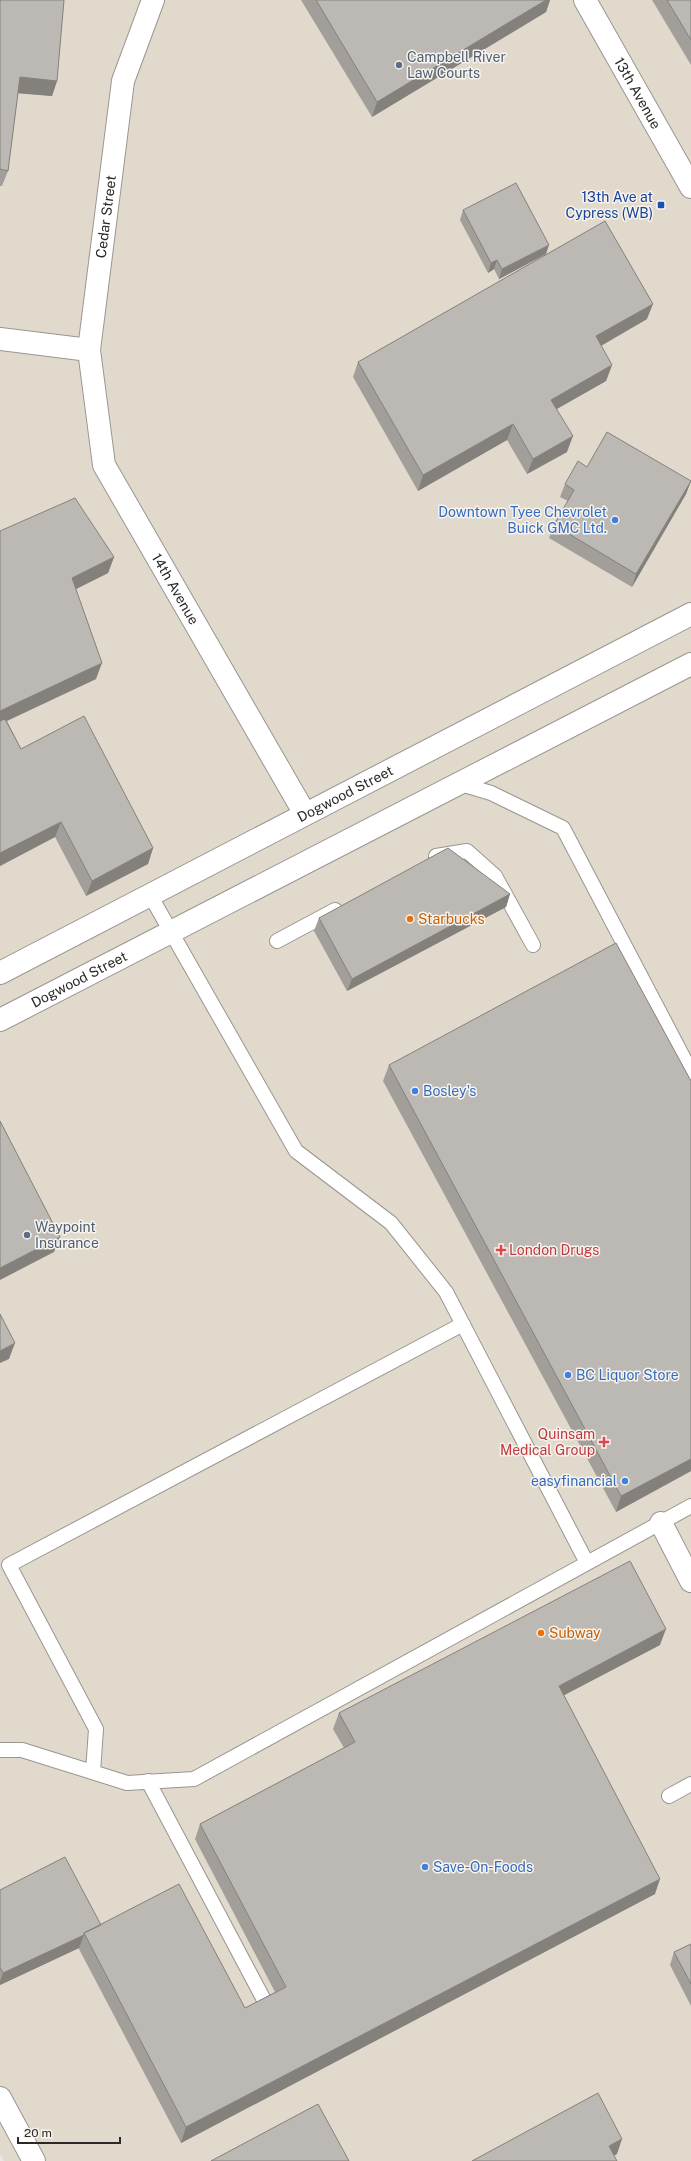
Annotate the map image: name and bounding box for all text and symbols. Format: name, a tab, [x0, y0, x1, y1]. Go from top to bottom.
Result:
place label: Campbell River Law Courts	[407, 49, 506, 81]
street label: 13th Avenue	[611, 55, 664, 132]
marker: Campbell River Law Courts	[394, 60, 404, 70]
street label: Cedar Street	[93, 174, 119, 259]
place label: 13th Ave at Cypress (WB)	[566, 189, 653, 221]
marker: 13th Ave at Cypress (WB)	[656, 200, 666, 210]
place label: Downtown Tyee Chevrolet Buick GMC Ltd.	[438, 504, 607, 536]
marker: Downtown Tyee Chevrolet Buick GMC Ltd.	[610, 515, 620, 525]
street label: 14th Avenue	[149, 550, 202, 627]
street label: Dogwood Street	[295, 762, 396, 825]
place label: Starbucks	[418, 911, 484, 927]
marker: Starbucks	[405, 914, 415, 924]
street label: Dogwood Street	[28, 948, 130, 1011]
place label: Bosley's	[423, 1083, 476, 1099]
marker: Bosley's	[410, 1086, 420, 1096]
place label: Waypoint Insurance	[35, 1219, 99, 1251]
marker: Waypoint Insurance	[22, 1230, 32, 1240]
place label: London Drugs	[509, 1242, 599, 1258]
marker: London Drugs	[496, 1245, 506, 1255]
place label: BC Liquor Store	[576, 1367, 679, 1383]
marker: BC Liquor Store	[563, 1370, 573, 1380]
place label: Quinsam Medical Group	[500, 1426, 595, 1458]
marker: Quinsam Medical Group	[598, 1436, 610, 1448]
place label: easyfinancial	[531, 1473, 617, 1489]
marker: easyfinancial	[620, 1476, 630, 1486]
place label: Subway	[549, 1625, 601, 1641]
marker: Subway	[536, 1628, 546, 1638]
place label: Save-On-Foods	[433, 1859, 533, 1875]
marker: Save-On-Foods	[420, 1862, 430, 1872]
scale bar	[18, 2119, 120, 2145]
text: 20 m	[24, 2126, 52, 2140]

